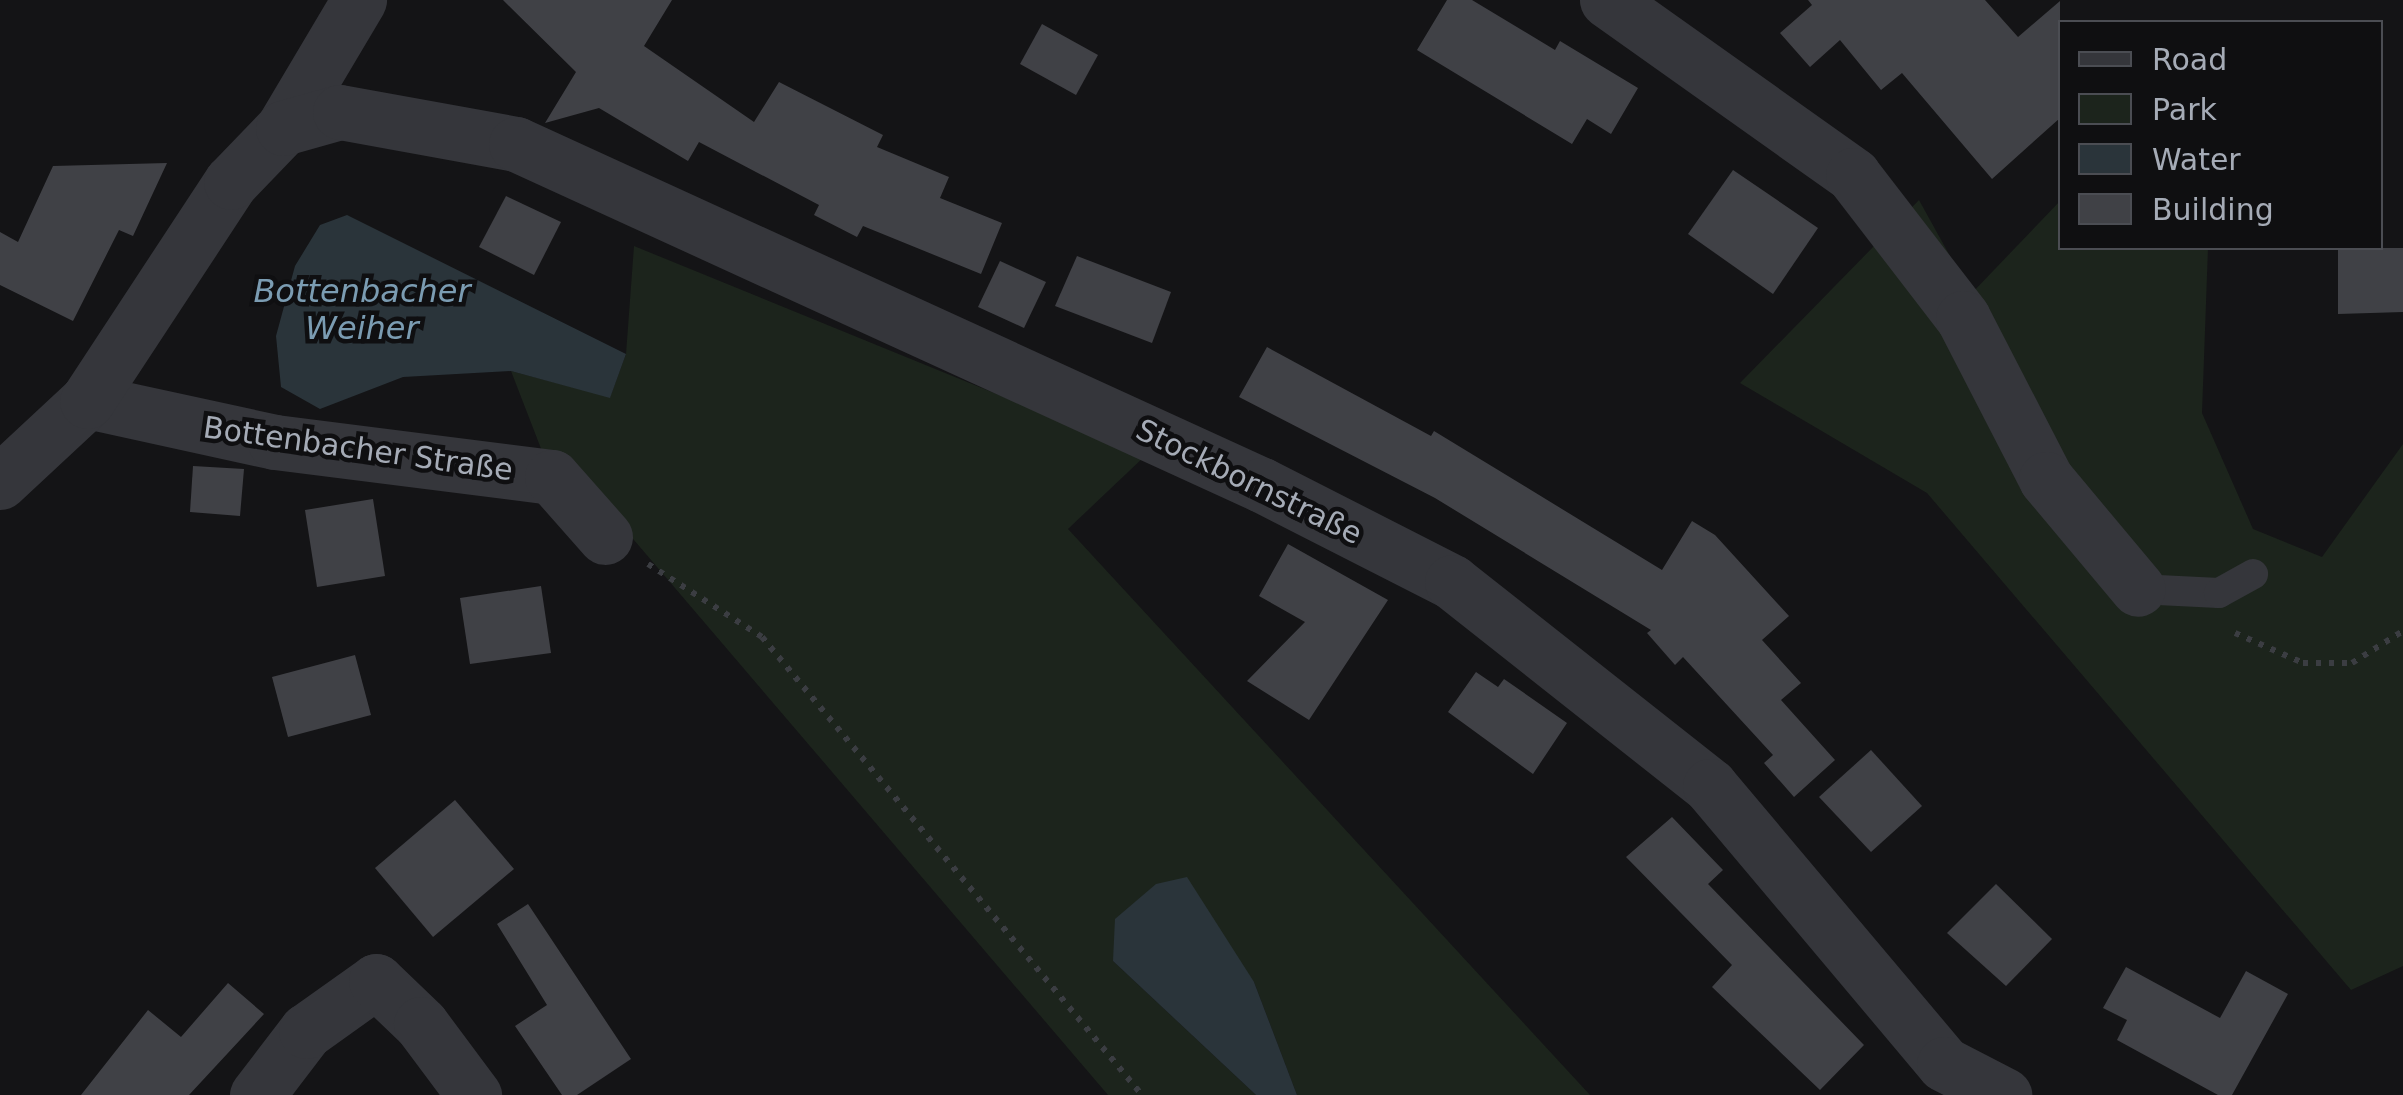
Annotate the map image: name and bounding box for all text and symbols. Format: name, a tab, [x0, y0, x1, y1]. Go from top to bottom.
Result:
legend	[2058, 20, 2383, 250]
text: Road	[2152, 42, 2227, 77]
text: Park	[2152, 92, 2217, 127]
text: Water	[2152, 142, 2241, 177]
text: Building	[2152, 192, 2274, 227]
water label: Bottenbacher Weiher	[253, 273, 471, 348]
street label: Bottenbacher Straße	[201, 409, 515, 489]
street label: Stockbornstraße	[1130, 412, 1368, 552]

